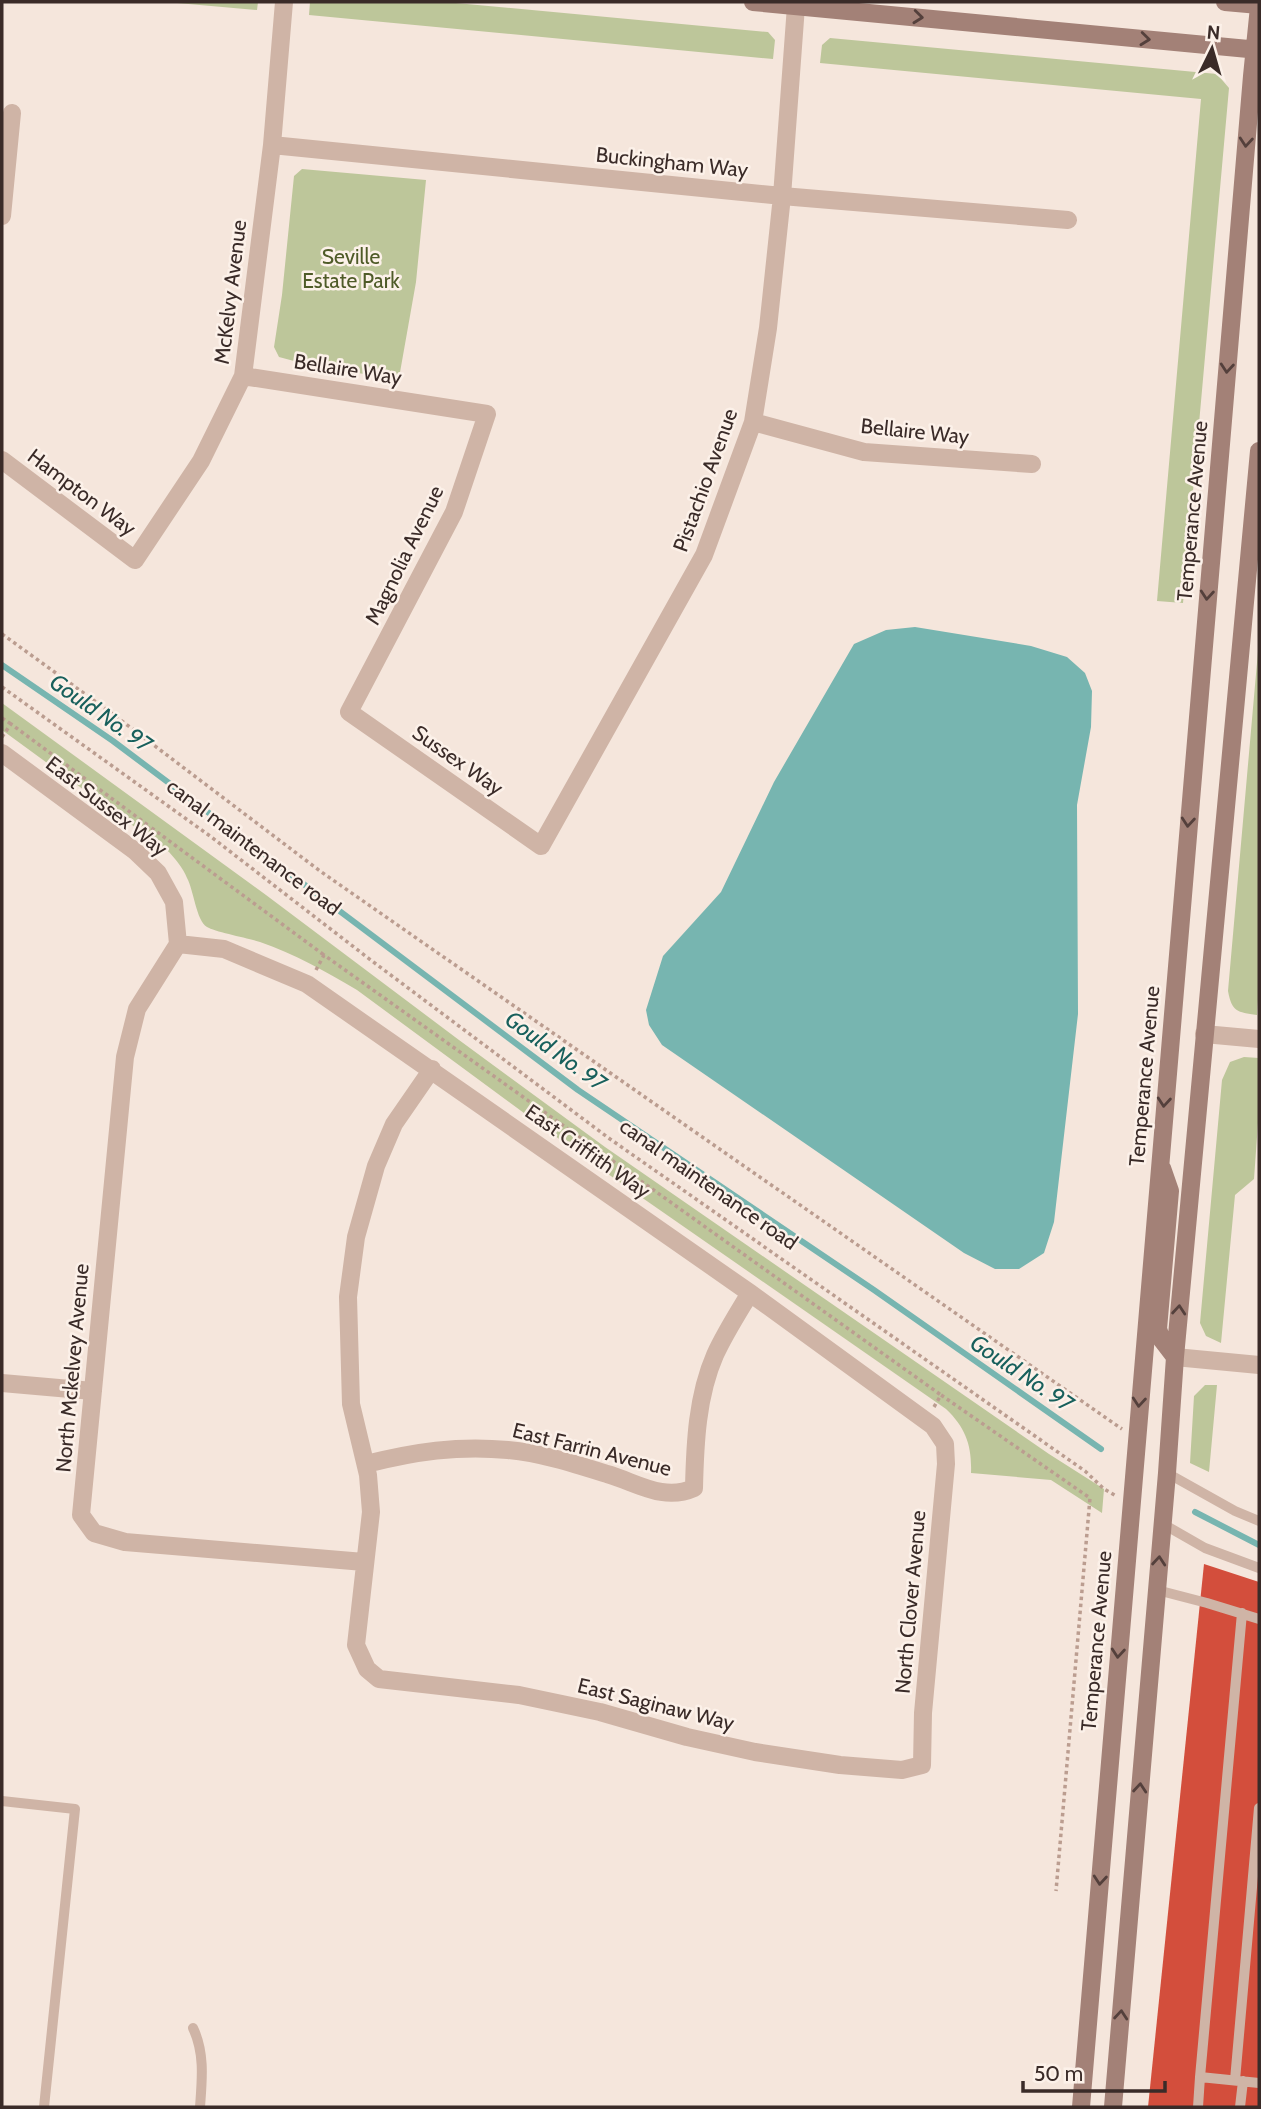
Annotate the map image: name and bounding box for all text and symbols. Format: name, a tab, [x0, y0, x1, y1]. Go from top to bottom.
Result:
one-way arrow	[913, 9, 924, 24]
north arrow	[1177, 14, 1247, 84]
text: N	[1206, 21, 1221, 45]
one-way arrow	[1139, 31, 1150, 46]
one-way arrow	[1239, 136, 1254, 147]
street label: Buckingham Way	[595, 142, 750, 182]
street label: McKelvy Avenue	[209, 218, 251, 366]
park label: Seville Estate Park	[302, 244, 400, 293]
street label: Bellaire Way	[292, 348, 404, 390]
one-way arrow	[1220, 363, 1235, 374]
street label: Pistachio Avenue	[668, 405, 743, 555]
street label: Bellaire Way	[860, 413, 971, 449]
street label: Temperance Avenue	[1172, 420, 1212, 602]
street label: Hampton Way	[23, 443, 141, 541]
street label: Magnolia Avenue	[360, 481, 449, 629]
one-way arrow	[1200, 589, 1215, 601]
water label: Gould No. 97	[44, 667, 159, 760]
street label: Sussex Way	[408, 720, 509, 801]
street label: East Sussex Way	[41, 751, 173, 861]
street label: canal maintenance road	[162, 773, 346, 921]
one-way arrow	[1181, 817, 1196, 828]
street label: Temperance Avenue	[1124, 985, 1164, 1167]
water label: Gould No. 97	[500, 1005, 614, 1098]
one-way arrow	[1157, 1097, 1172, 1108]
street label: East Criffith Way	[521, 1099, 656, 1204]
street label: canal maintenance road	[615, 1113, 803, 1255]
street label: North Mckelvey Avenue	[50, 1262, 94, 1473]
one-way arrow	[1171, 1304, 1186, 1315]
water label: Gould No. 97	[965, 1328, 1081, 1419]
one-way arrow	[1132, 1397, 1147, 1408]
street label: East Farrin Avenue	[510, 1417, 674, 1481]
street label: North Clover Avenue	[890, 1509, 930, 1695]
street label: Temperance Avenue	[1076, 1550, 1116, 1732]
one-way arrow	[1151, 1556, 1166, 1567]
one-way arrow	[1111, 1648, 1126, 1659]
street label: East Saginaw Way	[575, 1672, 737, 1736]
one-way arrow	[1132, 1782, 1147, 1793]
one-way arrow	[1093, 1875, 1108, 1886]
one-way arrow	[1113, 2009, 1128, 2020]
scale bar	[1023, 2050, 1165, 2094]
text: 50 m	[1034, 2061, 1083, 2086]

